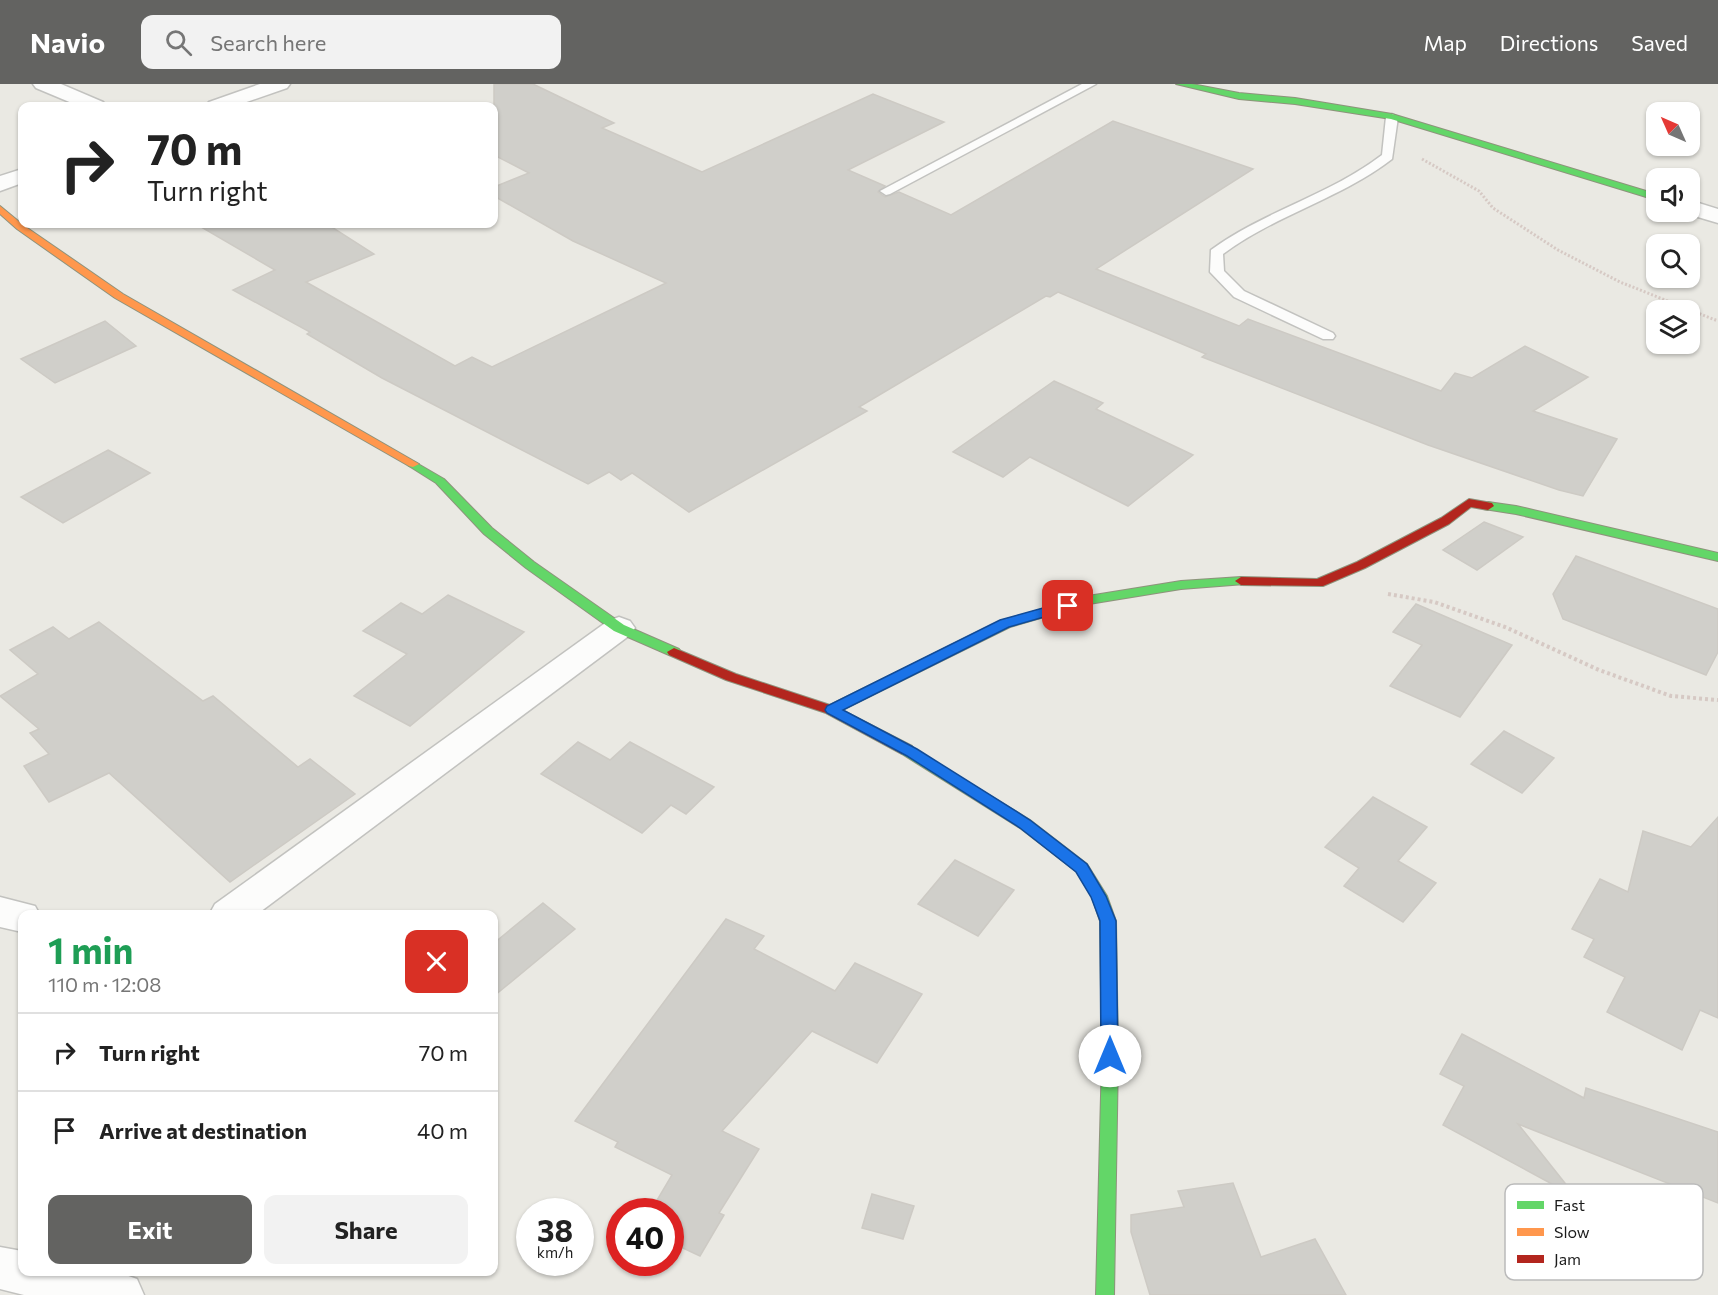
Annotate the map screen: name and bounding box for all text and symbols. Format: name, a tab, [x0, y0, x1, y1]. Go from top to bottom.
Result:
search box	[141, 15, 561, 69]
text: Navio	[30, 25, 105, 59]
icon: search	[162, 26, 195, 59]
text: Search here	[210, 29, 326, 56]
text: Map	[1424, 30, 1467, 55]
text: Directions	[1500, 30, 1598, 55]
text: Saved	[1631, 30, 1688, 55]
north arrow	[1646, 102, 1700, 156]
map controls	[1646, 102, 1700, 354]
text: 70 m	[147, 122, 242, 174]
icon: right	[48, 126, 126, 204]
button: sound	[1646, 168, 1700, 222]
text: Turn right	[147, 174, 267, 207]
button: search	[1646, 234, 1700, 288]
button: layers	[1646, 300, 1700, 354]
pin	[1042, 580, 1093, 631]
icon: arrive	[1051, 589, 1084, 622]
text: 1 min	[48, 927, 133, 971]
button: close	[405, 930, 468, 993]
text: 110 m · 12:08	[48, 972, 161, 996]
position arrow	[1078, 1024, 1142, 1088]
icon: right	[48, 1036, 81, 1069]
text: Turn right	[99, 1039, 200, 1066]
text: 70 m	[419, 1039, 468, 1066]
icon: arrive	[48, 1114, 81, 1147]
text: Arrive at destination	[99, 1117, 307, 1144]
text: 40 m	[417, 1117, 468, 1144]
legend	[1505, 1184, 1703, 1280]
button: Exit	[48, 1195, 252, 1264]
button: Share	[264, 1195, 468, 1264]
text: Fast	[1554, 1195, 1585, 1214]
speed limit sign: 40	[606, 1198, 684, 1276]
text: 38	[537, 1211, 573, 1248]
text: Slow	[1554, 1222, 1590, 1241]
text: km/h	[537, 1243, 573, 1261]
text: Jam	[1554, 1249, 1581, 1268]

